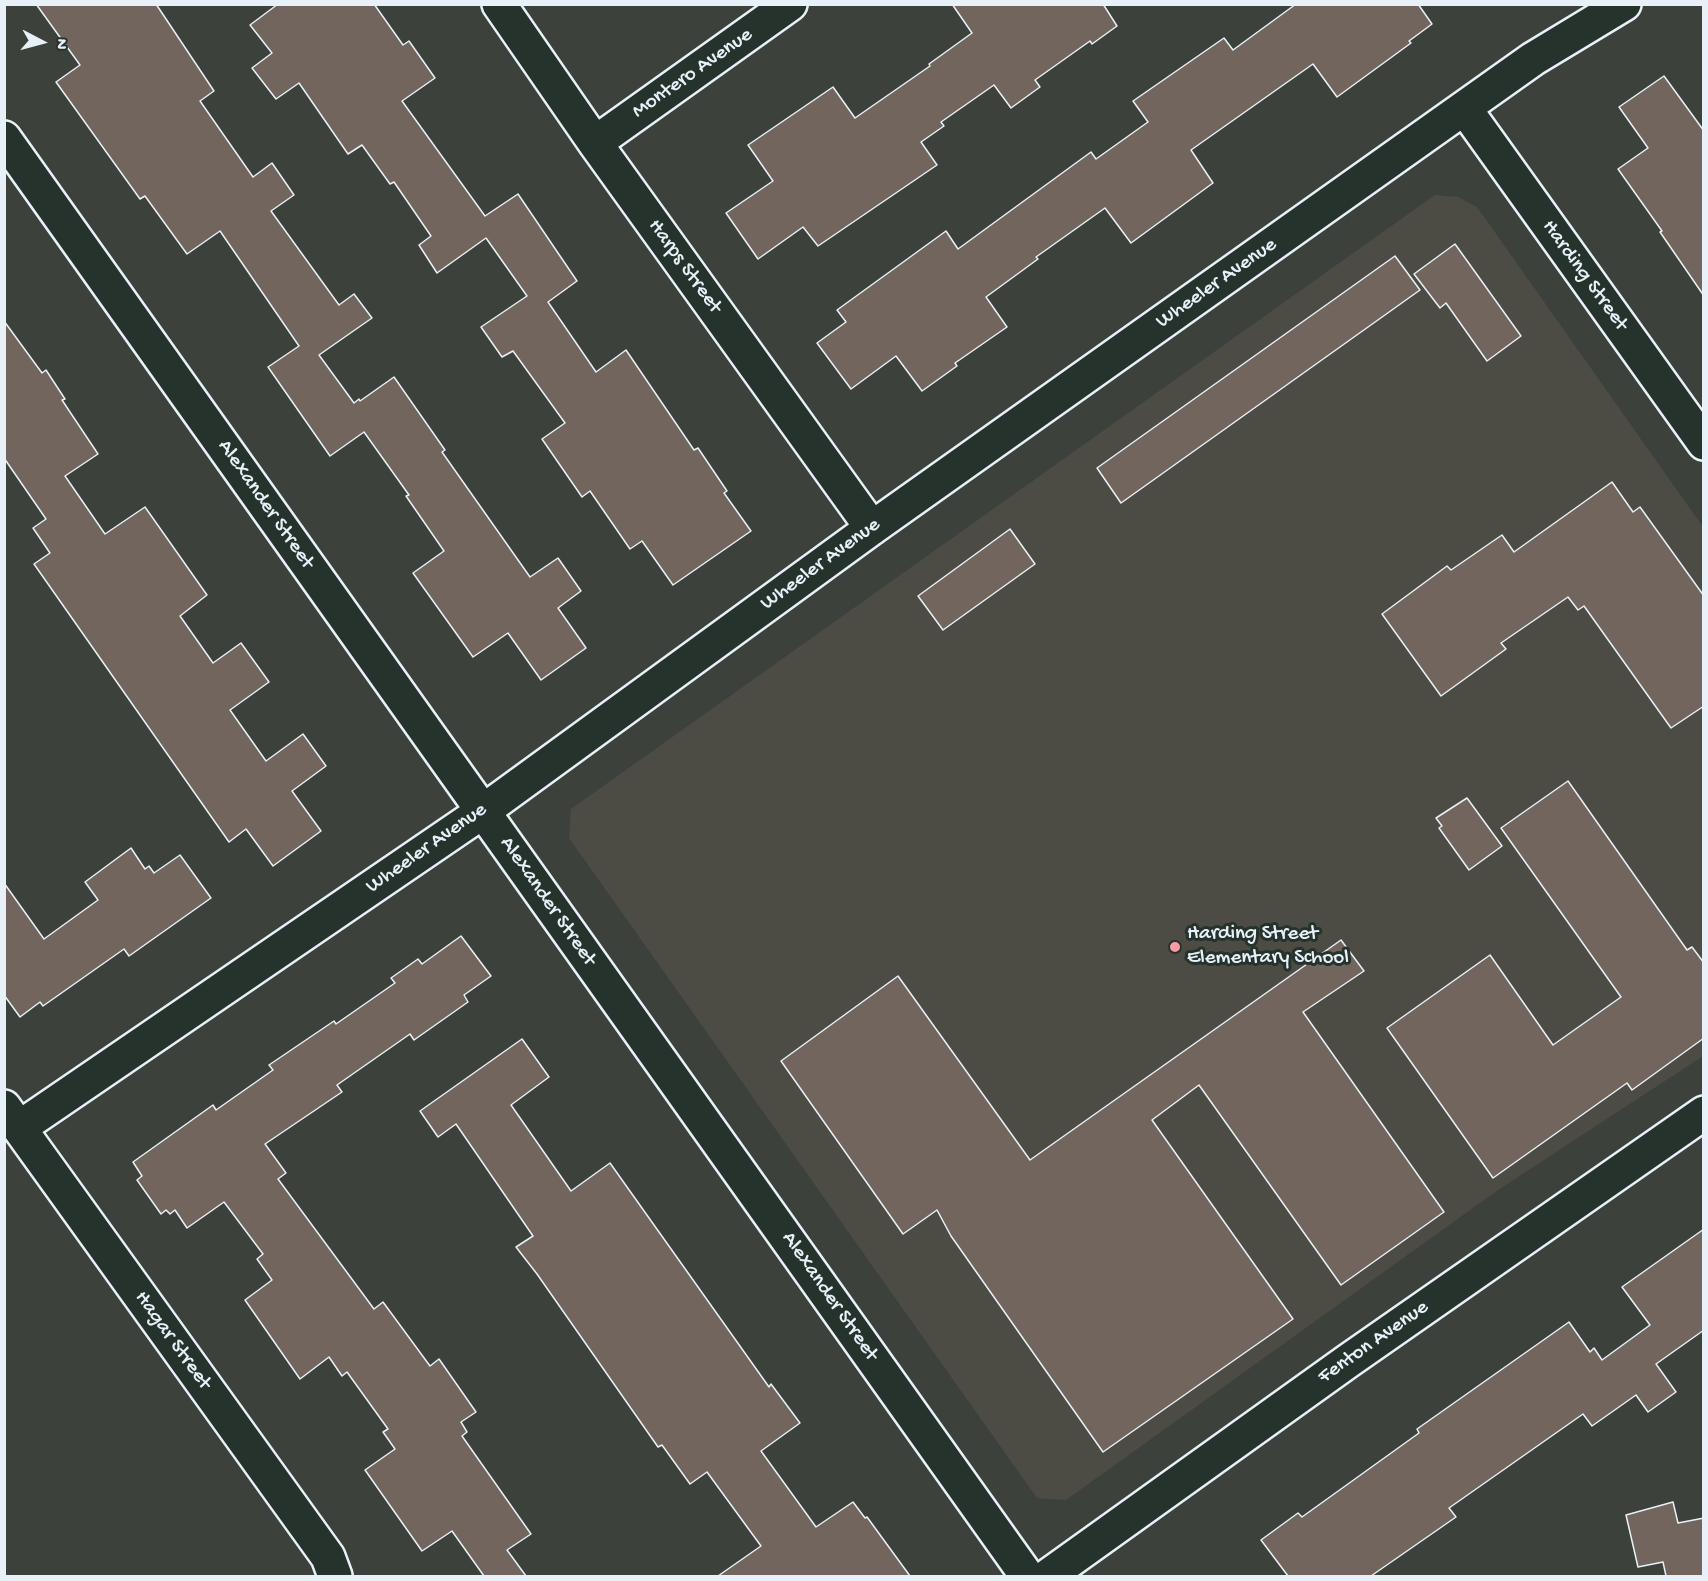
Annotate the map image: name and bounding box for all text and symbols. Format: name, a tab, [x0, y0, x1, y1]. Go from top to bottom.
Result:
north arrow	[12, 12, 72, 72]
street label: Montero Avenue	[628, 23, 758, 125]
text: N	[50, 38, 70, 50]
street label: Harps Street	[641, 215, 727, 319]
street label: Harding Street	[1535, 216, 1633, 336]
street label: Wheeler Avenue	[1152, 233, 1282, 335]
street label: Alexander Street	[211, 435, 319, 575]
street label: Wheeler Avenue	[756, 513, 886, 617]
street label: Wheeler Avenue	[362, 798, 492, 900]
street label: Alexander Street	[493, 832, 601, 972]
place label: Harding Street Elementary School	[1187, 922, 1349, 972]
marker: Harding Street Elementary School	[1168, 940, 1182, 954]
street label: Alexander Street	[775, 1227, 883, 1367]
street label: Hagar Street	[128, 1287, 216, 1395]
street label: Fenton Avenue	[1314, 1296, 1434, 1390]

